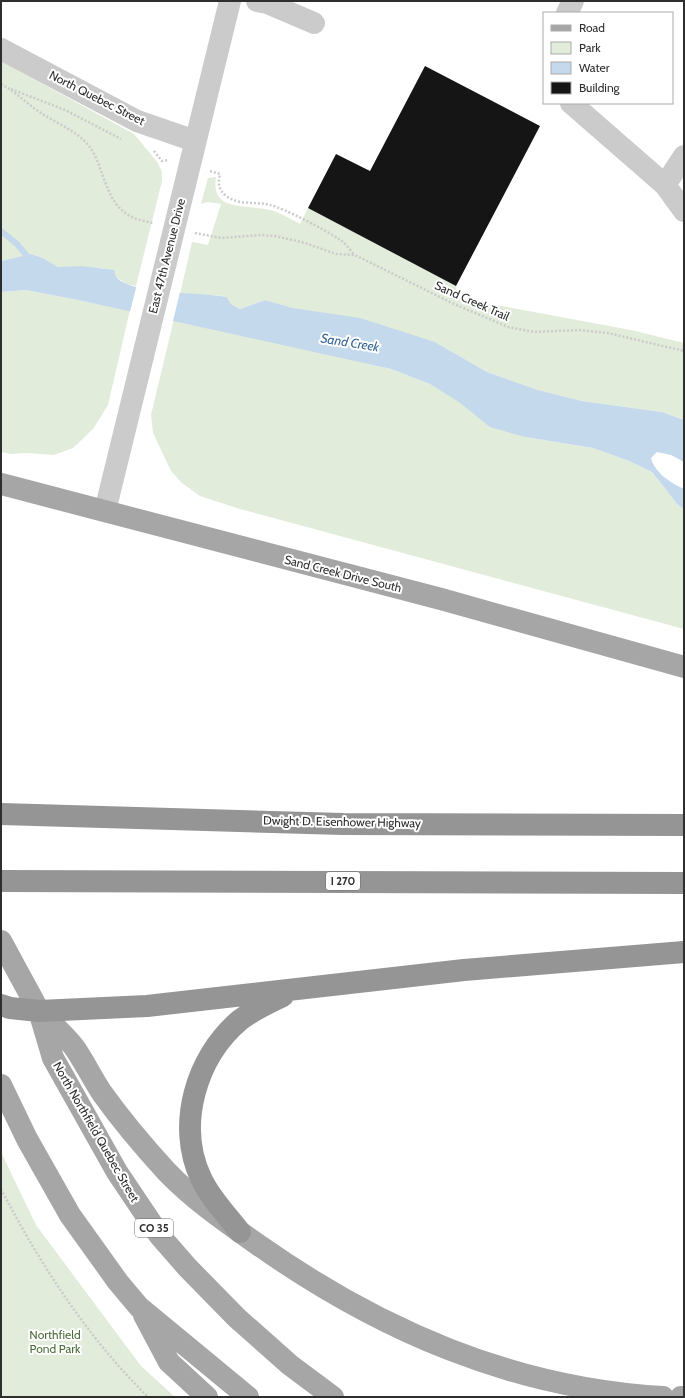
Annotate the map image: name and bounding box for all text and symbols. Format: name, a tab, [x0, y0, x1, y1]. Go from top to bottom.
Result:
legend	[543, 12, 673, 104]
text: Road	[579, 20, 605, 35]
text: Park	[579, 40, 601, 55]
text: Water	[579, 60, 610, 75]
street label: North Quebec Street	[47, 67, 148, 128]
text: Building	[579, 80, 621, 95]
street label: East 47th Avenue Drive	[145, 197, 188, 315]
street label: Sand Creek Trail	[432, 277, 512, 324]
water label: Sand Creek	[320, 329, 381, 355]
street label: Sand Creek Drive South	[283, 552, 403, 595]
street label: Dwight D. Eisenhower Highway	[263, 813, 421, 830]
road number: I 270	[326, 872, 360, 890]
street label: North Northfield Quebec Street	[50, 1059, 143, 1204]
road number: CO 35	[135, 1219, 173, 1237]
park label: Northfield Pond Park	[29, 1327, 81, 1356]

